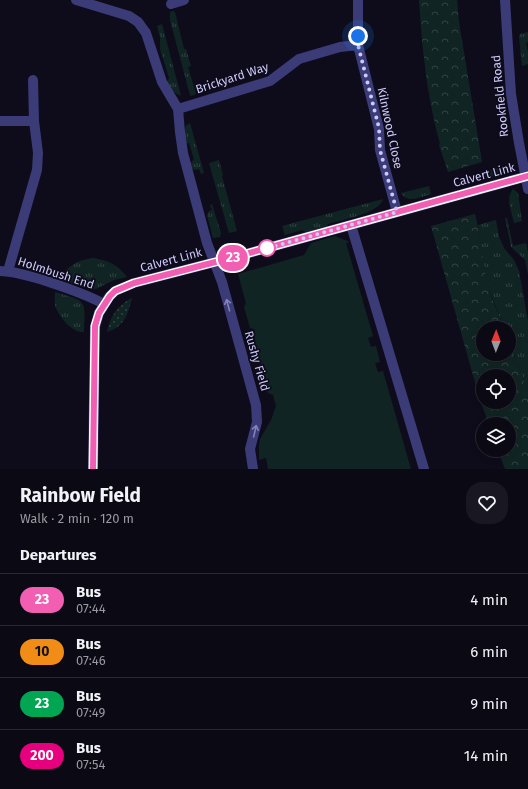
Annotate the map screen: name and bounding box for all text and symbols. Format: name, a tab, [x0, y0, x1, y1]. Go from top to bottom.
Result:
your location	[348, 26, 368, 46]
street label: Rookfield Road	[489, 54, 511, 138]
street label: Brickyard Way	[194, 60, 270, 96]
street label: Kilnwood Close	[375, 86, 405, 170]
street label: Calvert Link	[452, 160, 517, 190]
unlabelled marker	[258, 239, 276, 257]
street label: Calvert Link	[139, 245, 204, 275]
line badge: 23	[215, 245, 251, 271]
text: 23	[226, 249, 240, 266]
street label: Holmbush End	[16, 254, 96, 292]
one-way arrow	[224, 299, 231, 312]
north arrow	[476, 321, 516, 361]
map controls	[476, 321, 516, 457]
street label: Rushy Field	[242, 329, 272, 393]
button: locate	[476, 369, 516, 409]
button: layers	[476, 417, 516, 457]
one-way arrow	[252, 425, 260, 438]
button: heart	[466, 482, 508, 524]
text: Rainbow Field	[20, 484, 141, 507]
text: Walk · 2 min · 120 m	[20, 511, 134, 526]
text: Departures	[20, 546, 97, 564]
text: Bus	[76, 583, 101, 601]
text: 23	[35, 591, 49, 608]
text: 4 min	[470, 591, 508, 609]
text: 07:44	[76, 601, 106, 616]
text: Bus	[76, 635, 101, 653]
text: 10	[35, 643, 49, 660]
text: 6 min	[470, 643, 508, 661]
text: 07:46	[76, 653, 106, 668]
text: Bus	[76, 687, 101, 705]
text: 23	[35, 695, 49, 712]
text: 9 min	[470, 695, 508, 713]
text: 07:49	[76, 705, 105, 720]
text: Bus	[76, 739, 101, 757]
text: 200	[30, 747, 54, 764]
text: 14 min	[464, 747, 508, 765]
text: 07:54	[76, 757, 105, 772]

